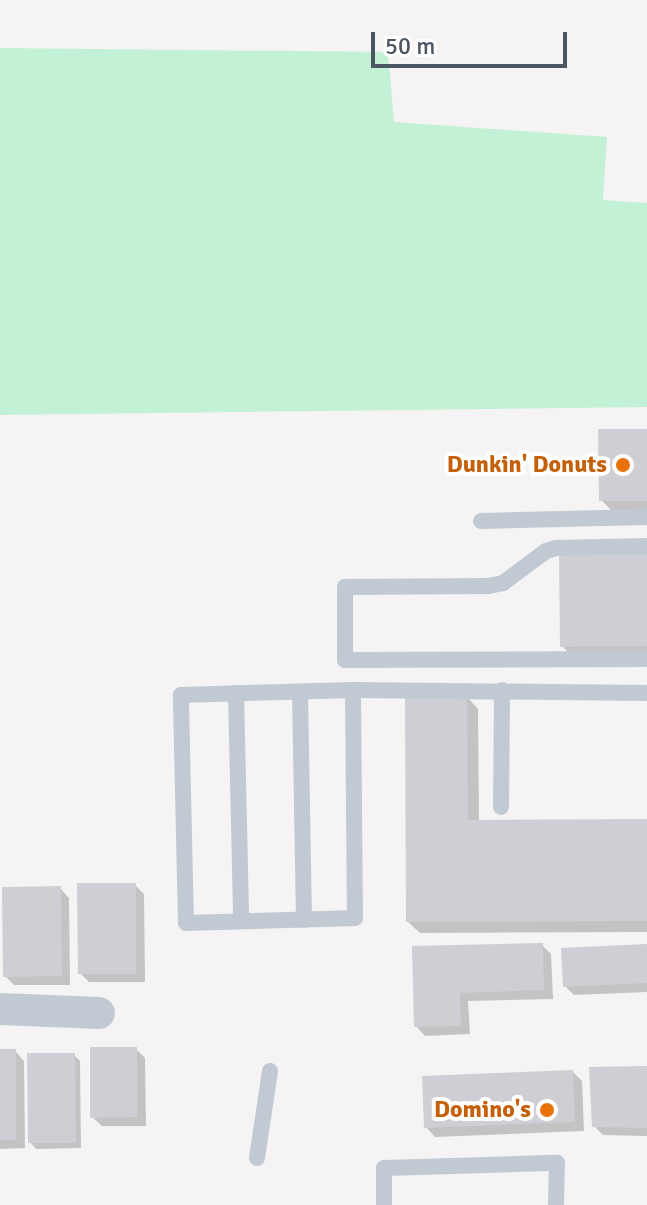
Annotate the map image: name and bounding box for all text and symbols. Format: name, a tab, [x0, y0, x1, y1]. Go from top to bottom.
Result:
scale bar	[375, 16, 571, 66]
text: 50 m	[385, 31, 435, 61]
place label: Dunkin' Donuts	[447, 451, 607, 479]
marker: Dunkin' Donuts	[614, 456, 632, 474]
place label: Domino's	[434, 1096, 531, 1124]
marker: Domino's	[538, 1101, 556, 1119]

